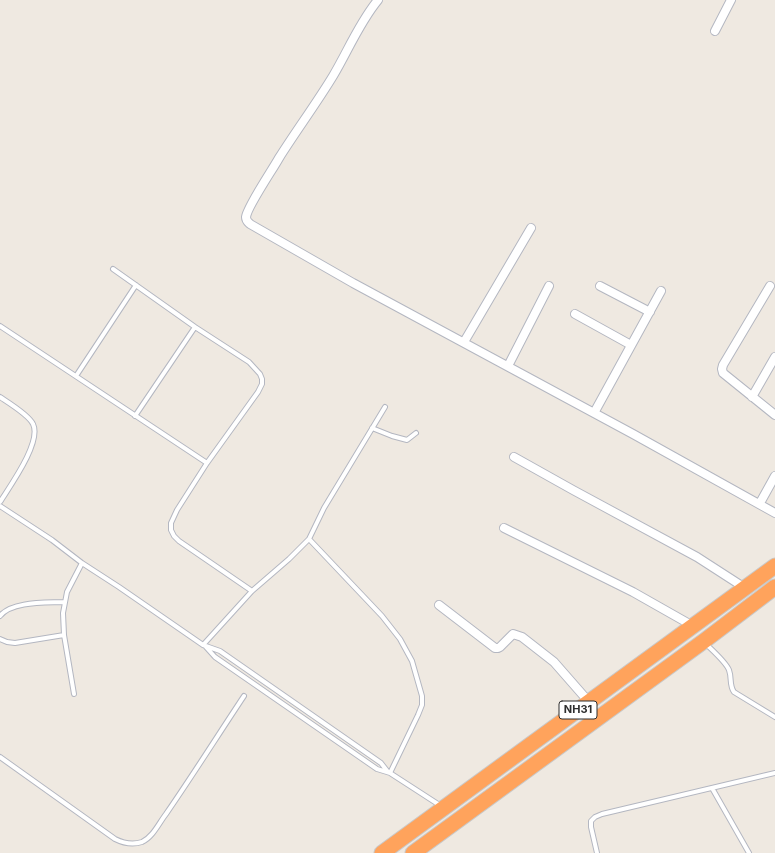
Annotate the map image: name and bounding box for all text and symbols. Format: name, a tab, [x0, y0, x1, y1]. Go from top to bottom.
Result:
road number: NH31	[559, 701, 597, 719]

